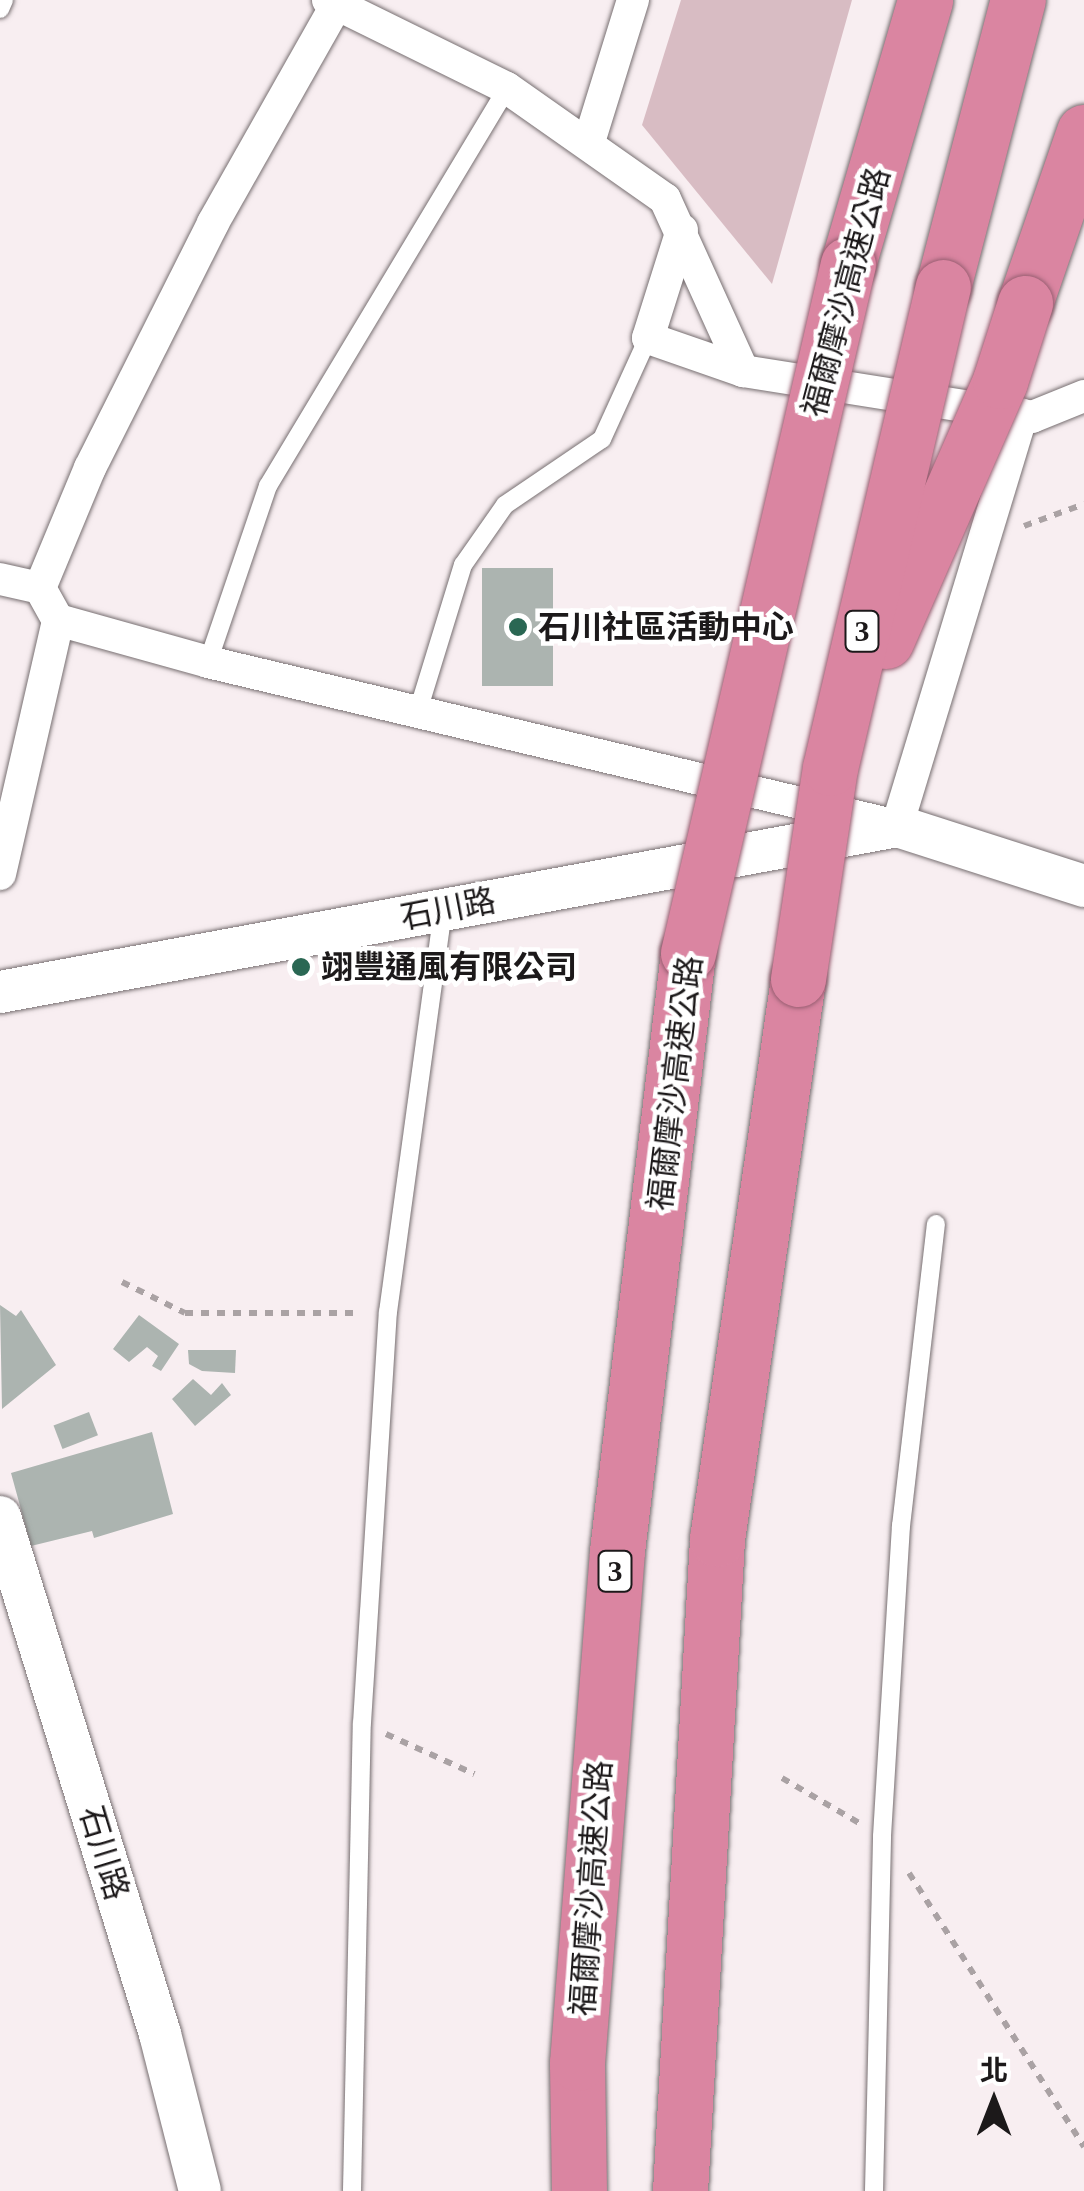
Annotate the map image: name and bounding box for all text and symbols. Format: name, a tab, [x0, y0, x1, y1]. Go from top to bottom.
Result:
street label: 福爾摩沙高速公路	[794, 163, 898, 421]
road number: 3	[844, 606, 880, 656]
place label: 石川社區活動中心	[538, 608, 794, 646]
marker: 石川社區活動中心	[507, 616, 529, 638]
street label: 石川路	[397, 881, 499, 937]
place label: 翊豐通風有限公司	[321, 948, 577, 986]
street label: 福爾摩沙高速公路	[640, 954, 710, 1212]
marker: 翊豐通風有限公司	[290, 956, 312, 978]
road number: 3	[598, 1546, 632, 1596]
street label: 福爾摩沙高速公路	[563, 1759, 619, 2017]
street label: 石川路	[72, 1801, 136, 1905]
north arrow	[944, 2051, 1044, 2151]
text: 北	[980, 2055, 1008, 2086]

